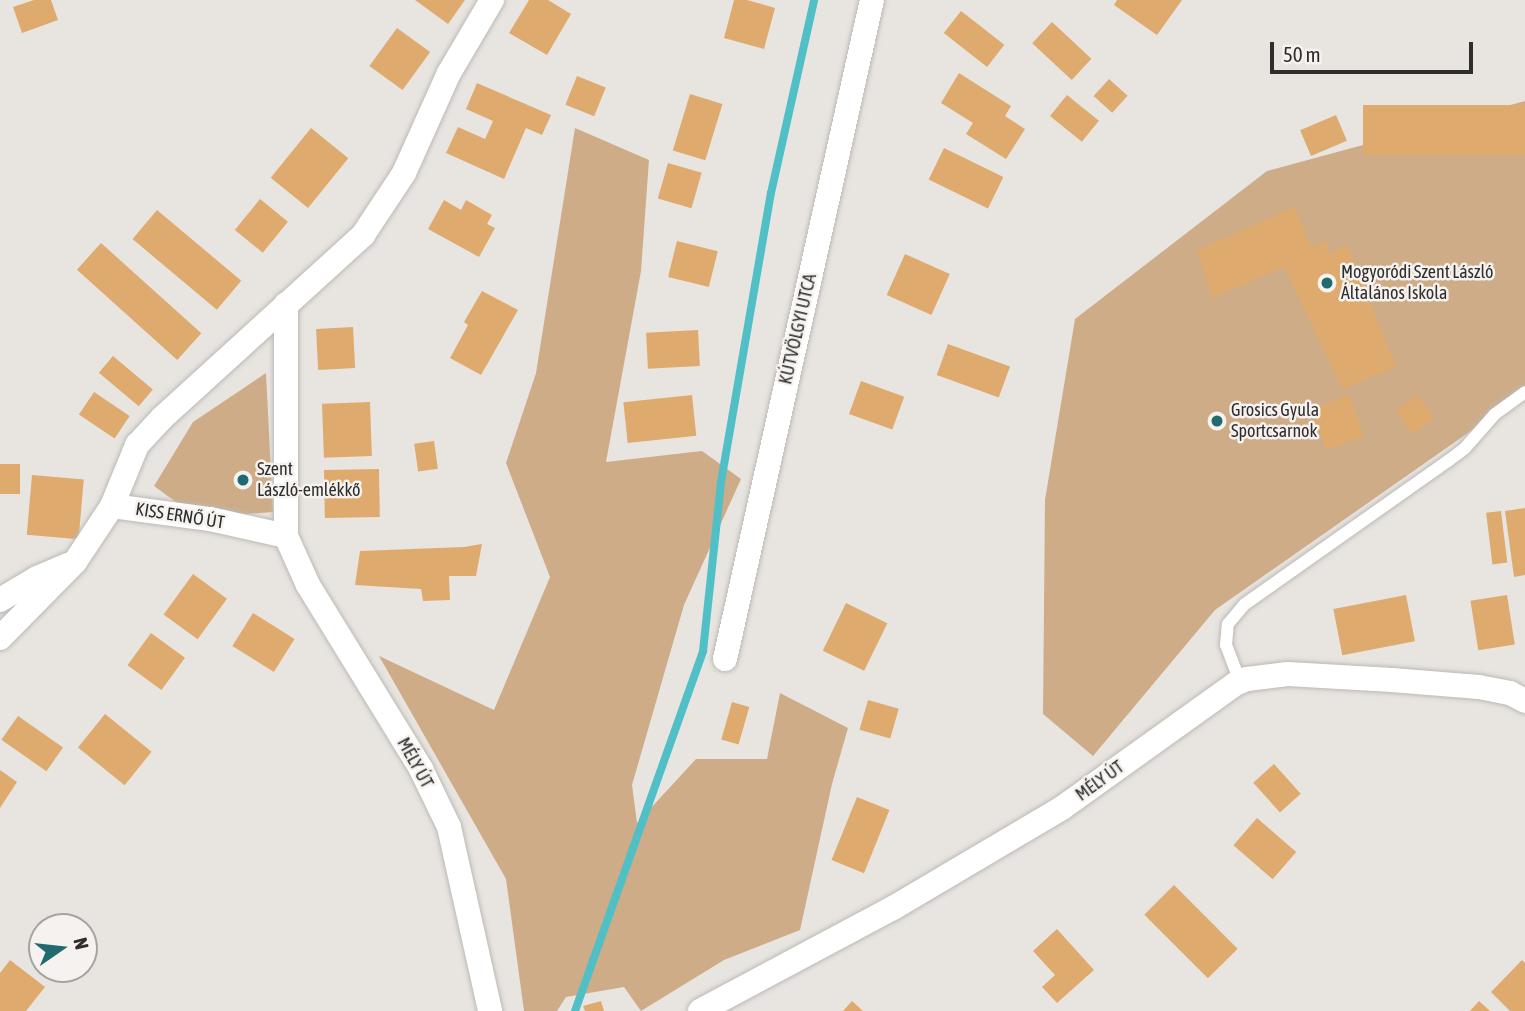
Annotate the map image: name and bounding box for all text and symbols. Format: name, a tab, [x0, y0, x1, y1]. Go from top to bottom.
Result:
scale bar	[1273, 28, 1476, 72]
text: 50 m	[1283, 42, 1321, 66]
place label: Mogyoródi Szent László Általános Iskola	[1341, 262, 1493, 304]
street label: KÚTVÖLGYI UTCA	[775, 272, 821, 386]
marker: Mogyoródi Szent László Általános Iskola	[1319, 275, 1335, 291]
place label: Grosics Gyula Sportcsarnok	[1231, 400, 1319, 442]
marker: Grosics Gyula Sportcsarnok	[1209, 413, 1225, 429]
place label: Szent László-emlékkő	[257, 459, 361, 502]
marker: Szent László-emlékkő	[235, 472, 251, 488]
street label: KISS ERNŐ ÚT	[134, 498, 226, 534]
street label: MÉLY ÚT	[392, 734, 438, 792]
street label: MÉLY ÚT	[1072, 756, 1128, 806]
north arrow	[28, 913, 98, 983]
text: N	[69, 935, 93, 952]

